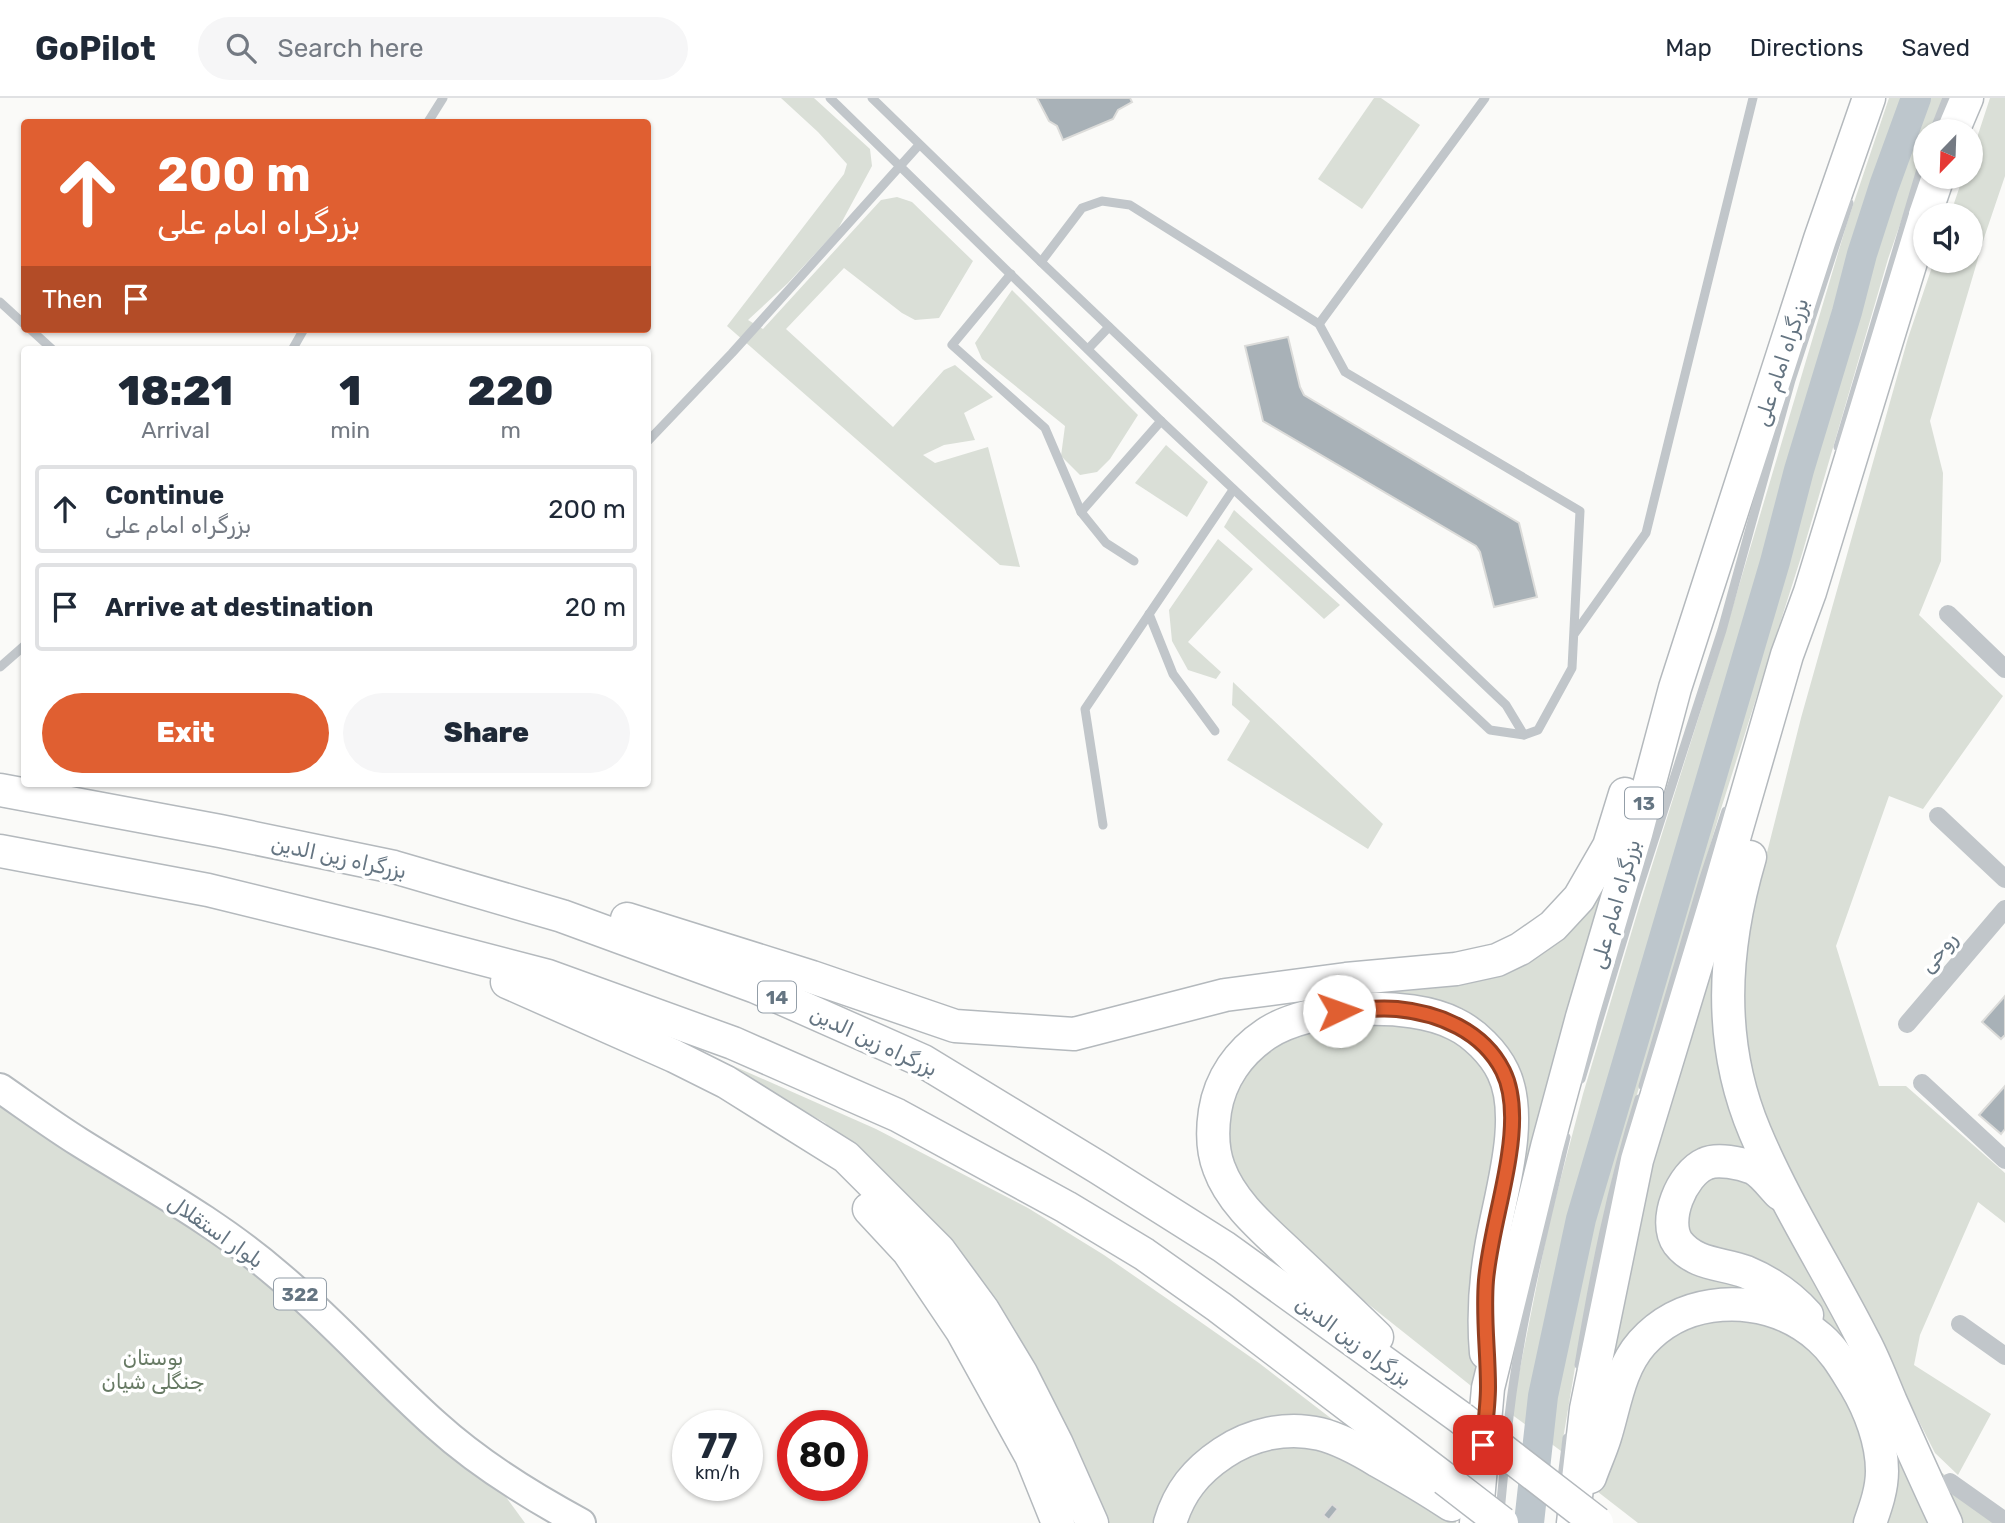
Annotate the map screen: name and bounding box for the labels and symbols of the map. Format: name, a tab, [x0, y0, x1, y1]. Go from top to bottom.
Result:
north arrow	[1913, 119, 1983, 189]
street label: بزرگراه امام علی	[1748, 295, 1814, 430]
road number: 13	[1625, 788, 1663, 818]
street label: بزرگراه زین الدین	[269, 830, 409, 884]
street label: بزرگراه امام علی	[1585, 836, 1646, 972]
street label: روحی	[1914, 926, 1963, 978]
position arrow	[1302, 974, 1376, 1048]
road number: 14	[758, 982, 796, 1012]
street label: بزرگراه زین الدین	[806, 1001, 942, 1081]
street label: بلوار استقلال	[163, 1189, 269, 1273]
road number: 322	[274, 1278, 326, 1310]
street label: بزرگراه زین الدین	[1291, 1290, 1417, 1392]
park label: بوستان جنگلی شیان	[102, 1345, 204, 1394]
speed limit sign: 80	[777, 1410, 868, 1501]
pin	[1453, 1415, 1513, 1475]

